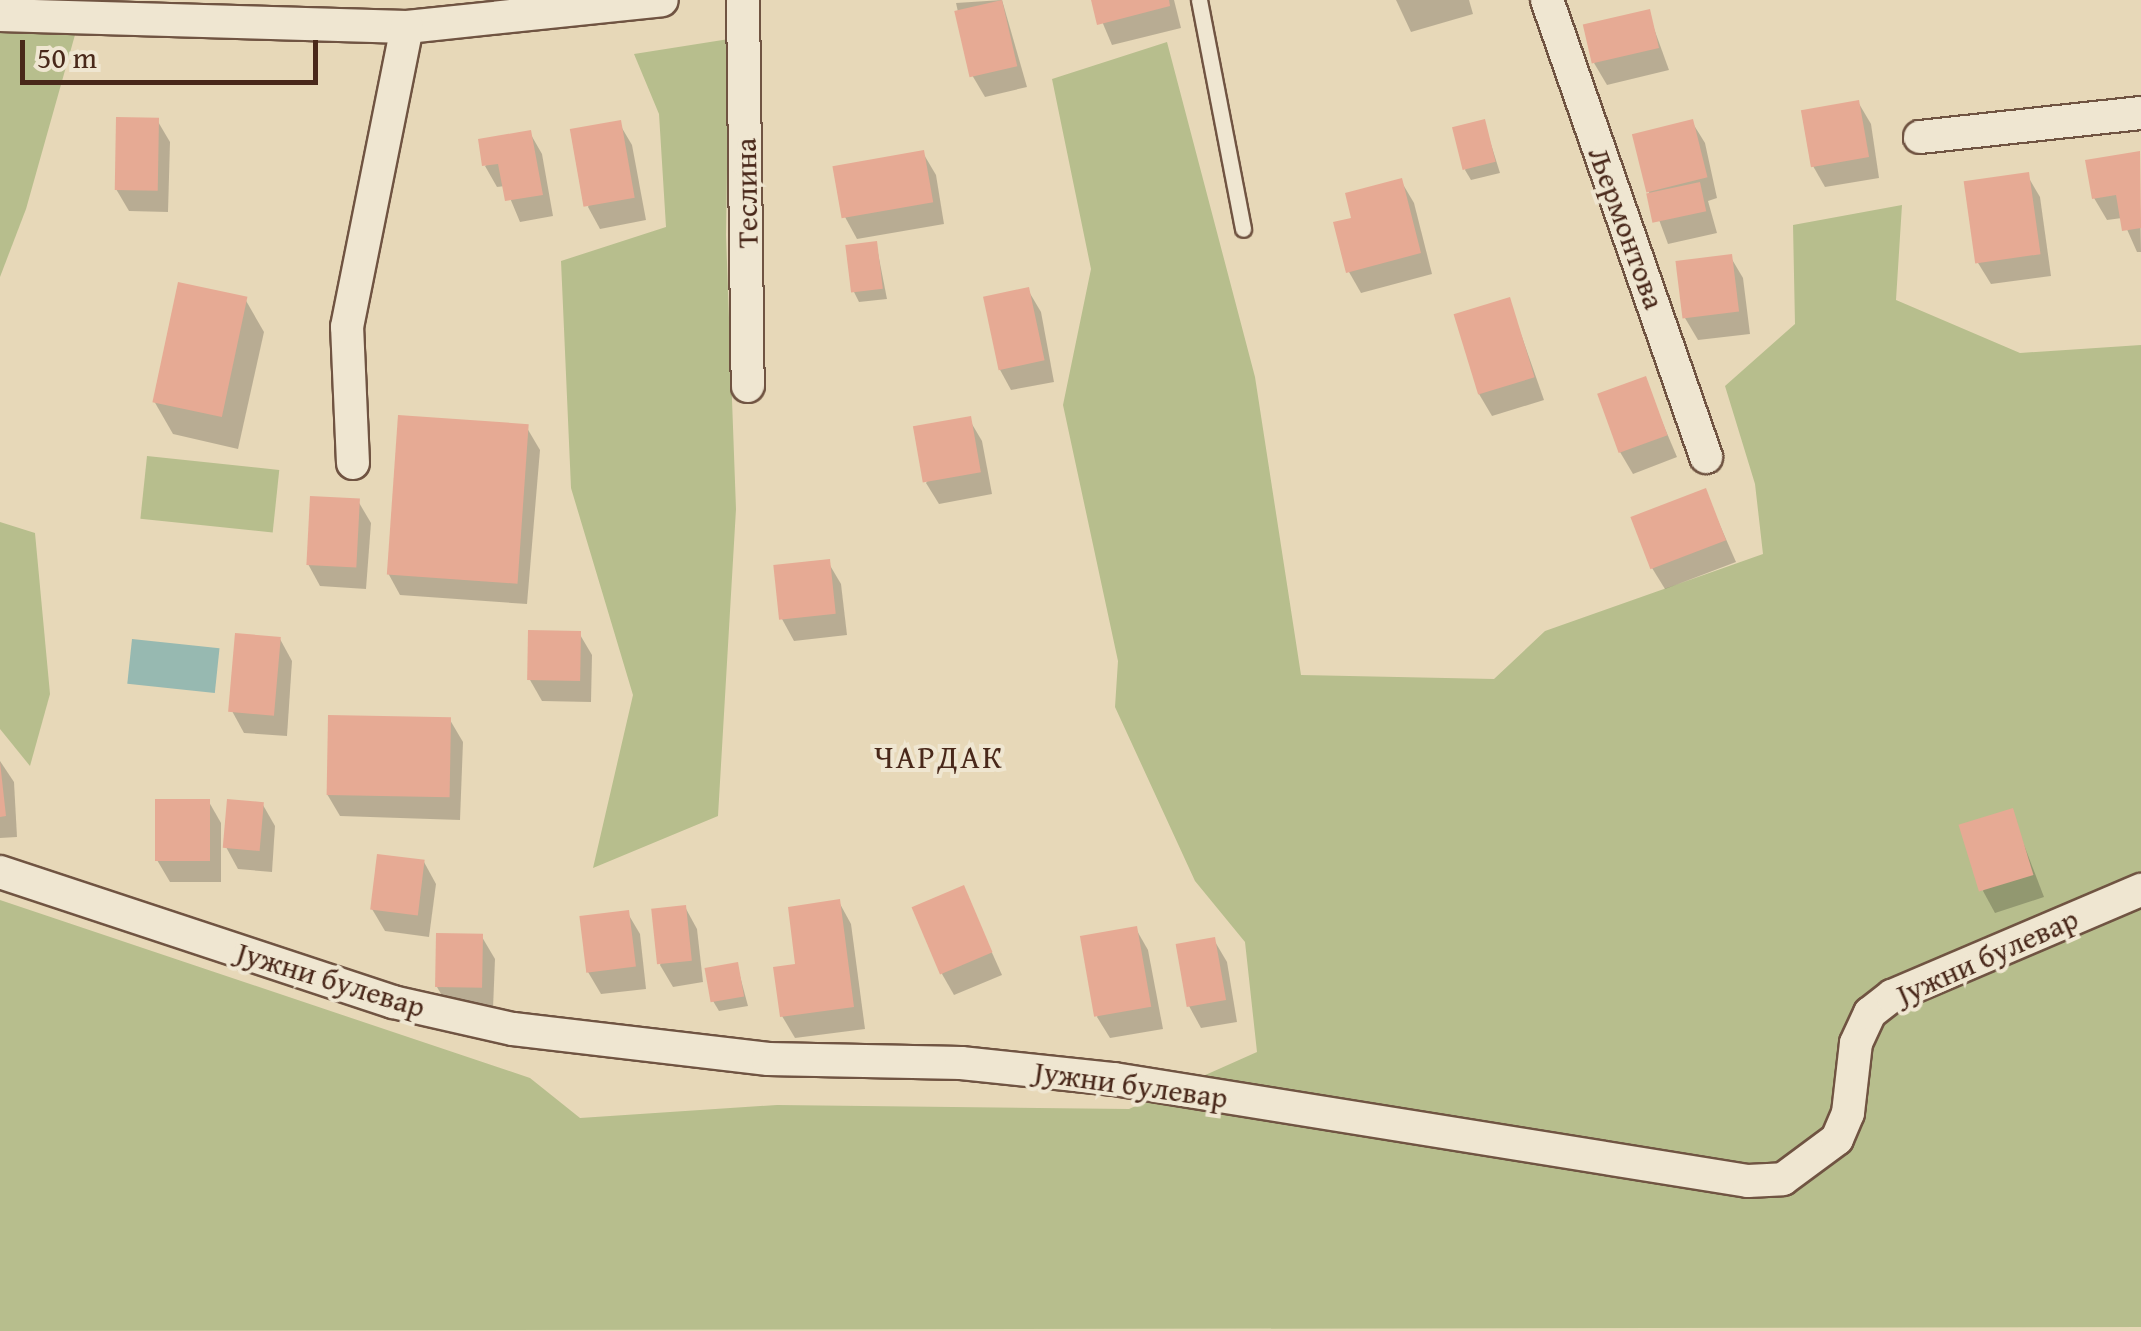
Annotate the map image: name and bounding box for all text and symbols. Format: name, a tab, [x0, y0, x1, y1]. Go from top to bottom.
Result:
scale bar	[25, 20, 322, 82]
text: 50 m	[37, 35, 97, 79]
street label: Теслина	[727, 138, 765, 248]
street label: Љермонтова	[1581, 142, 1673, 314]
district label: ЧАРДАК	[874, 738, 1004, 776]
street label: Јужни булевар	[1891, 900, 2083, 1012]
street label: Јужни булевар	[233, 933, 429, 1025]
street label: Јужни булевар	[1032, 1053, 1230, 1115]

